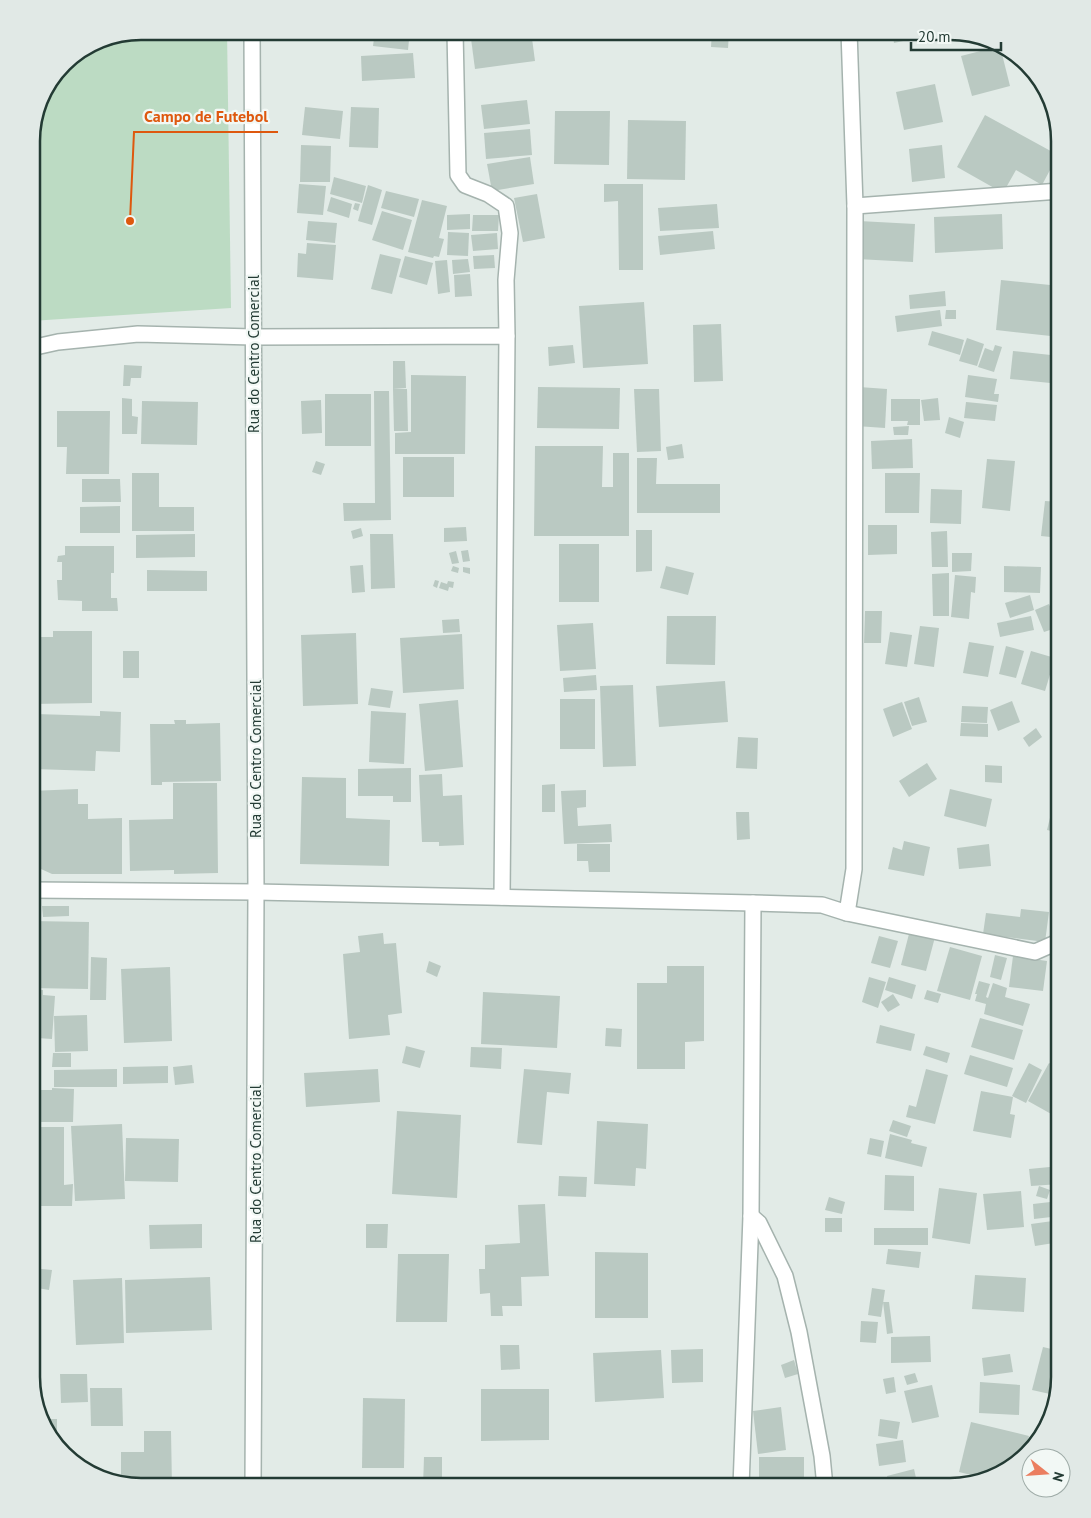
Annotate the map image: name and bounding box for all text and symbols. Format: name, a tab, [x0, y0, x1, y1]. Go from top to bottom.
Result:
scale bar	[911, 20, 1001, 52]
text: 20 m	[918, 27, 951, 46]
callout: Campo de Futebol	[134, 101, 278, 132]
text: Campo de Futebol	[144, 106, 268, 126]
street label: Rua do Centro Comercial	[244, 274, 263, 433]
street label: Rua do Centro Comercial	[246, 679, 265, 838]
street label: Rua do Centro Comercial	[246, 1084, 265, 1243]
north arrow	[1021, 1448, 1071, 1498]
text: N	[1048, 1470, 1068, 1484]

